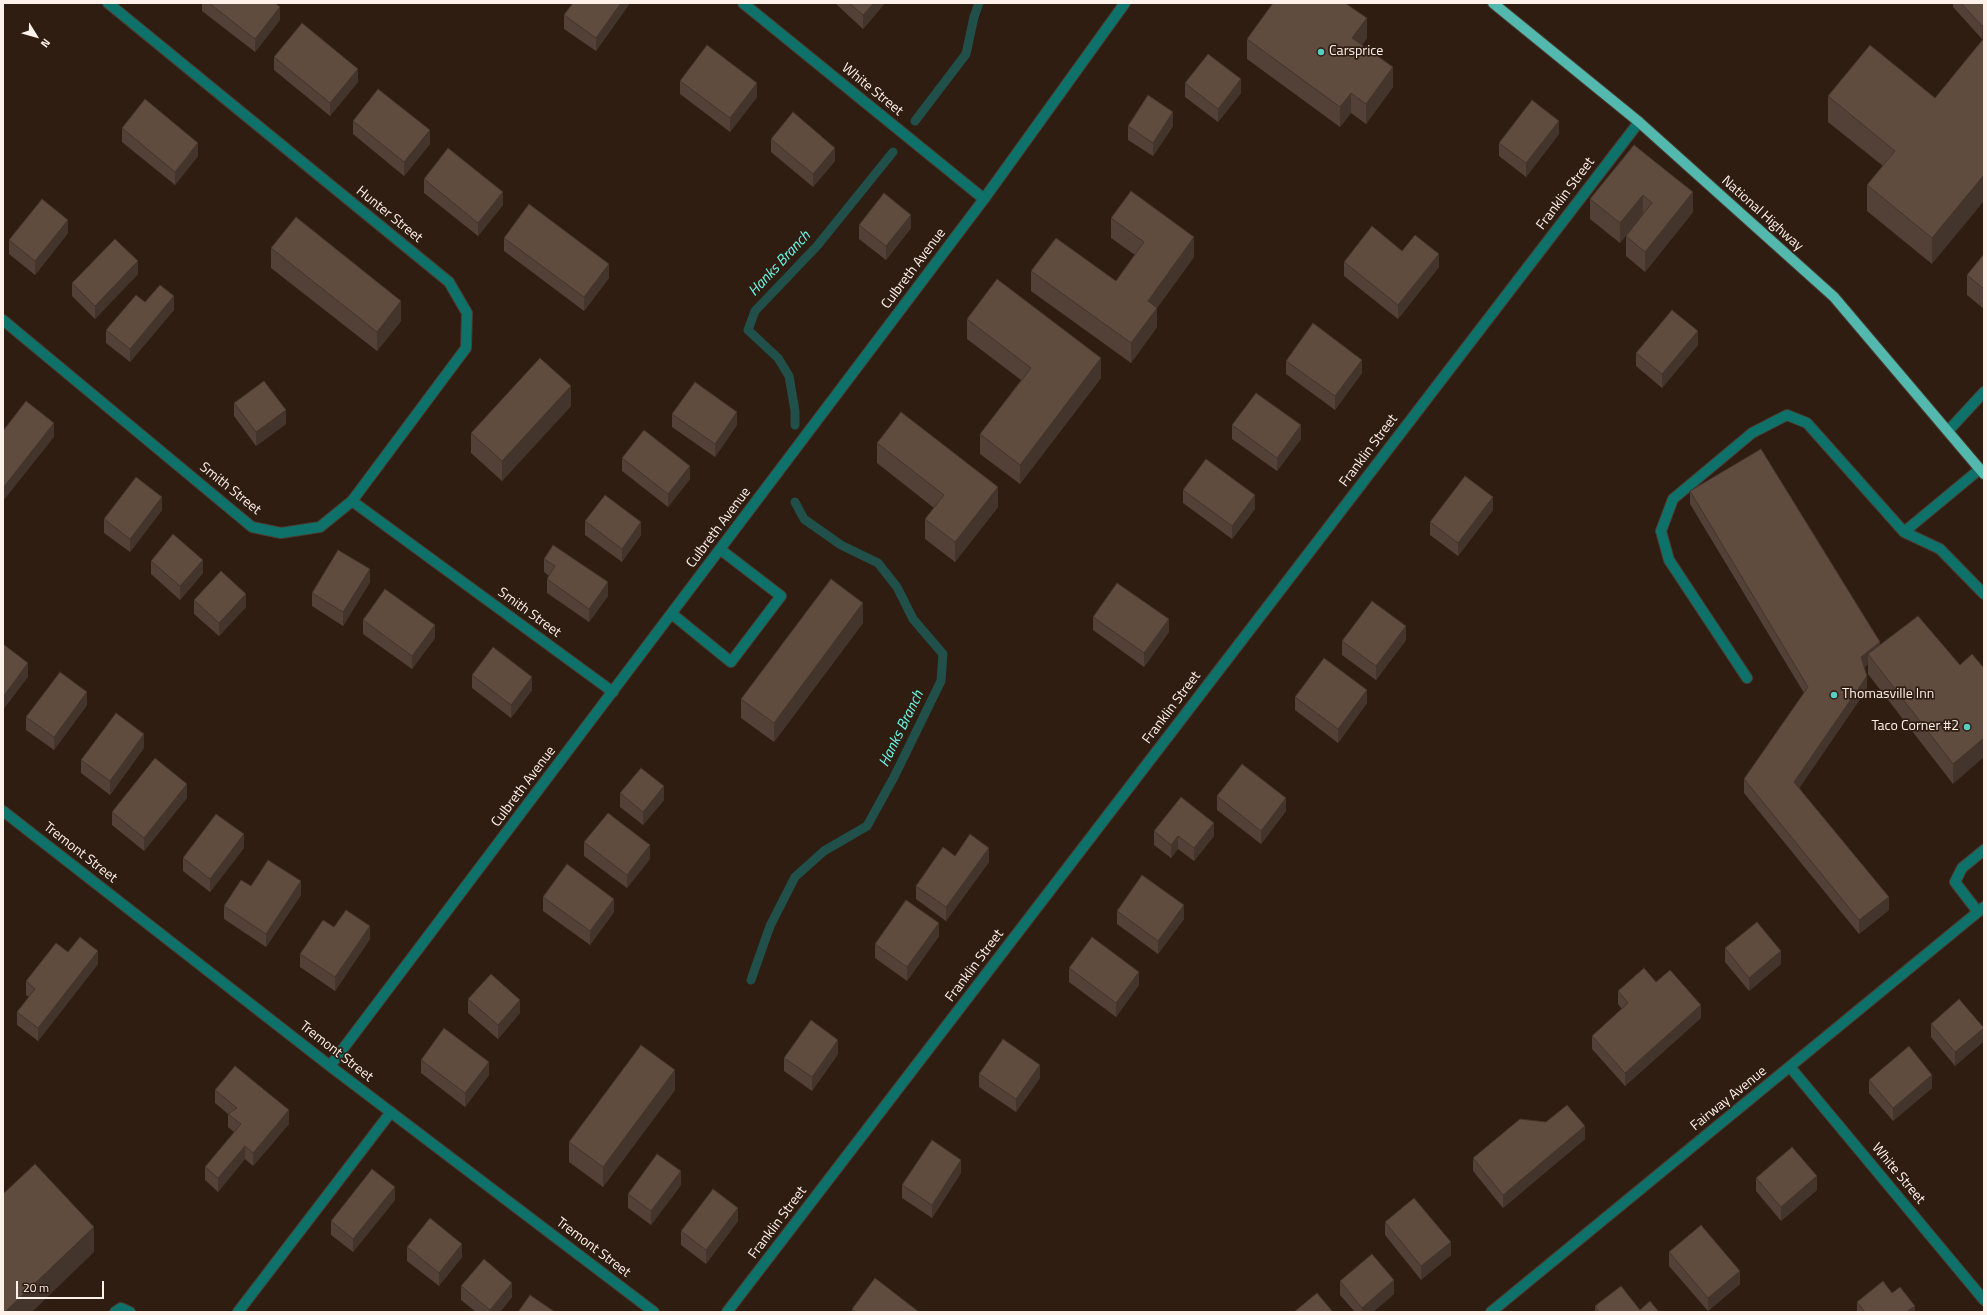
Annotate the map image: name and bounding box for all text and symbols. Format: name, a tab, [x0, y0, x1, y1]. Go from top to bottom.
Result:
north arrow	[16, 16, 56, 56]
text: N	[37, 35, 54, 51]
place label: Carsprice	[1329, 44, 1383, 60]
marker: Carsprice	[1316, 47, 1326, 57]
street label: White Street	[838, 60, 906, 120]
street label: Franklin Street	[1533, 155, 1599, 233]
street label: National Highway	[1718, 173, 1806, 255]
street label: Hunter Street	[352, 183, 426, 247]
street label: Culbreth Avenue	[878, 225, 950, 313]
water label: Hanks Branch	[745, 228, 815, 300]
street label: Franklin Street	[1336, 412, 1402, 490]
street label: Smith Street	[196, 459, 264, 519]
street label: Culbreth Avenue	[683, 484, 755, 572]
street label: Smith Street	[494, 584, 564, 642]
street label: Franklin Street	[1139, 669, 1205, 747]
place label: Thomasville Inn	[1842, 687, 1934, 703]
water label: Hanks Branch	[876, 688, 928, 770]
marker: Thomasville Inn	[1829, 690, 1839, 700]
place label: Taco Corner #2	[1871, 719, 1959, 735]
marker: Taco Corner #2	[1962, 722, 1972, 732]
street label: Culbreth Avenue	[488, 743, 560, 831]
street label: Tremont Street	[40, 819, 120, 887]
street label: Franklin Street	[942, 927, 1008, 1005]
street label: Tremont Street	[296, 1018, 376, 1086]
street label: Fairway Avenue	[1688, 1063, 1770, 1135]
street label: White Street	[1868, 1140, 1928, 1208]
street label: Franklin Street	[745, 1184, 811, 1262]
street label: Tremont Street	[553, 1215, 633, 1281]
scale bar	[18, 1273, 106, 1299]
text: 20 m	[23, 1278, 49, 1297]

